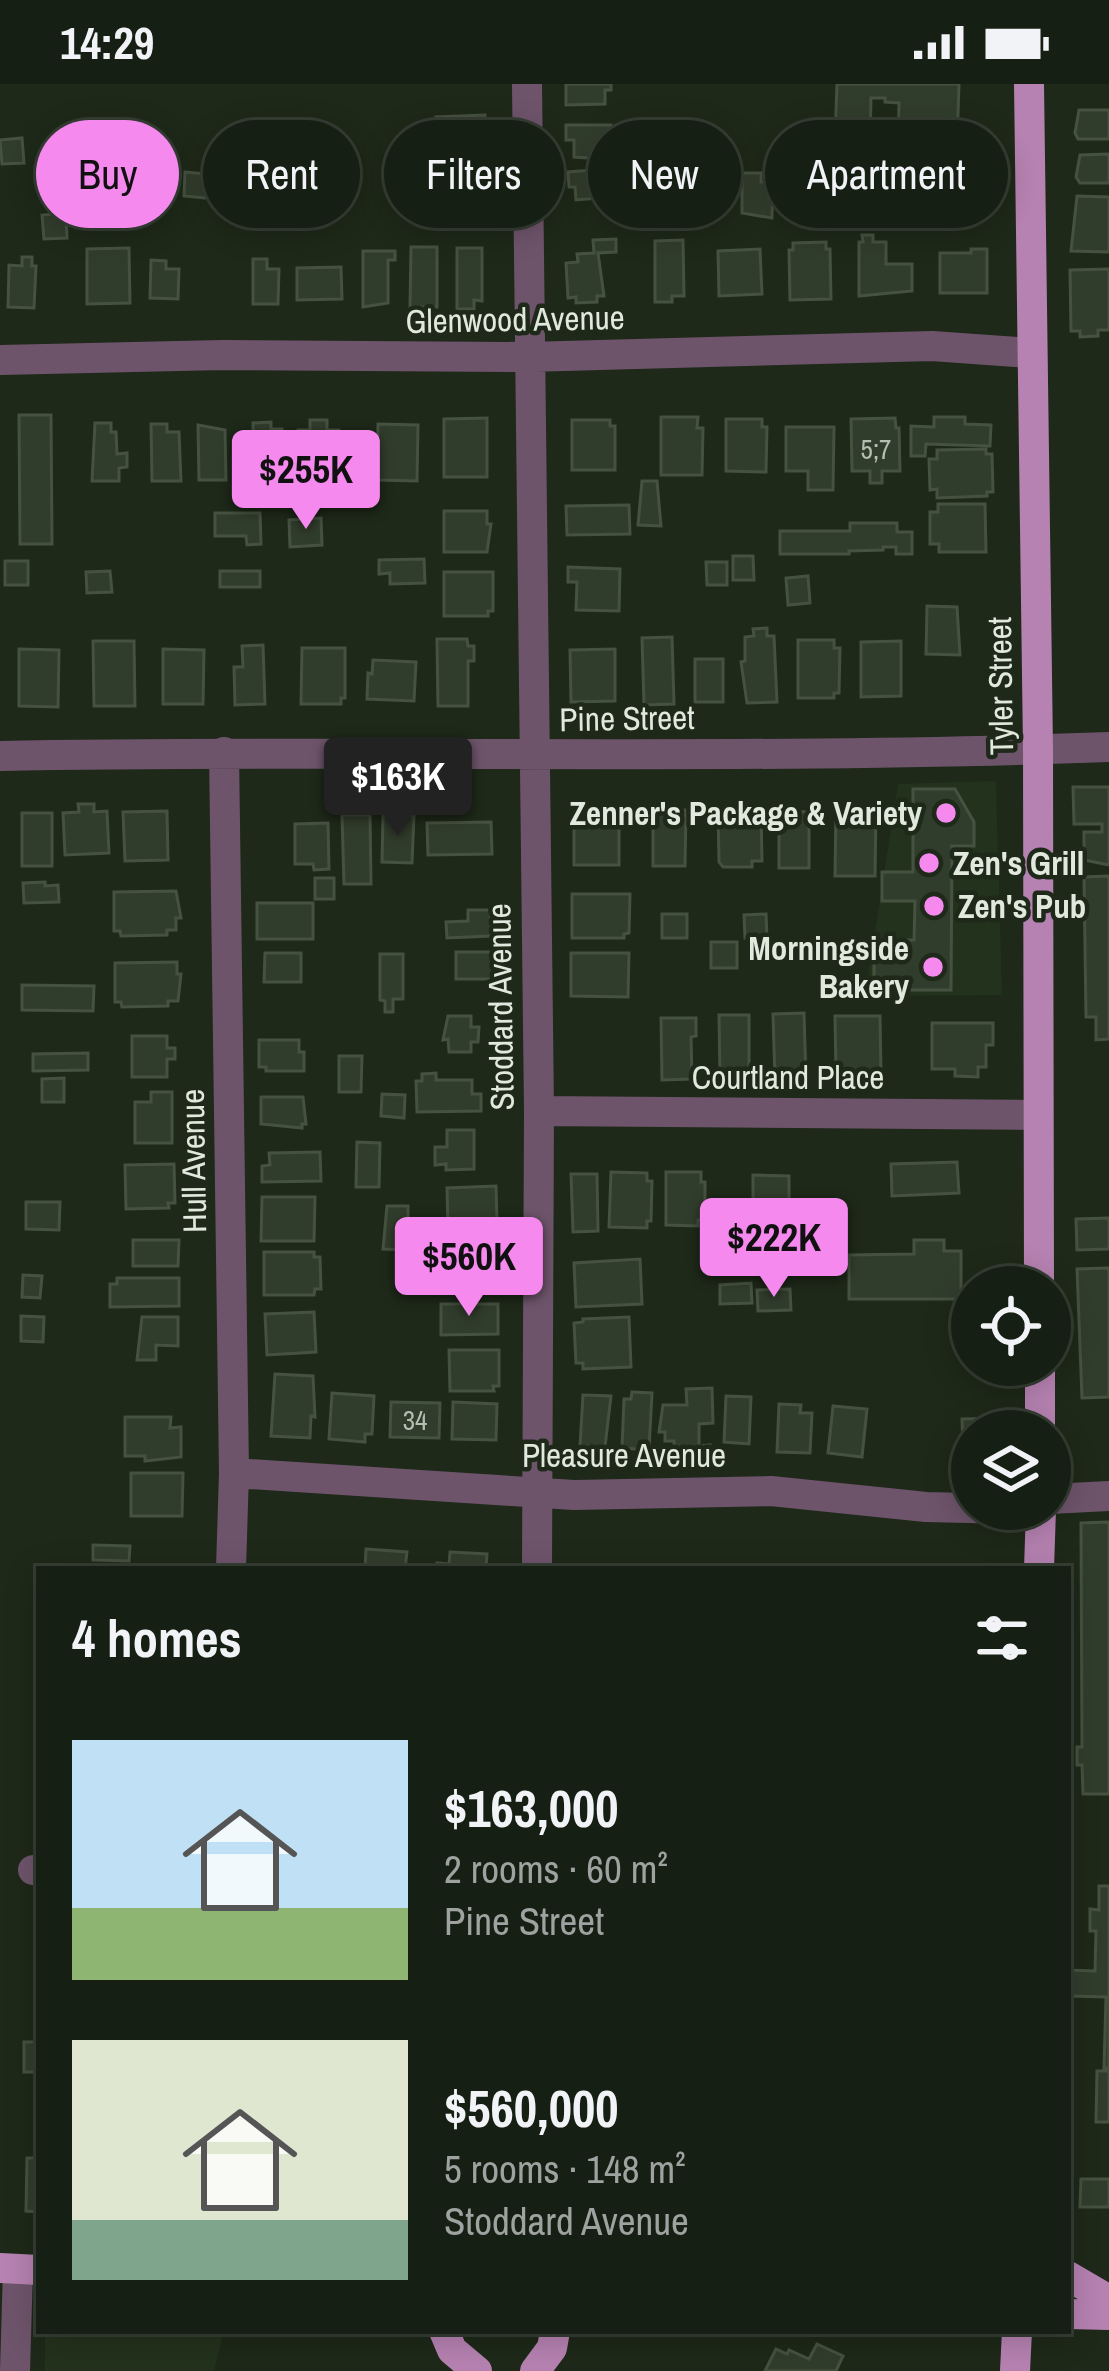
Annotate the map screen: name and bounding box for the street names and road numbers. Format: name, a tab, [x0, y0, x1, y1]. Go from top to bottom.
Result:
street label: Glenwood Avenue	[405, 295, 625, 343]
street label: Tyler Street	[977, 616, 1023, 756]
street label: Pine Street	[559, 695, 695, 741]
street label: Stoddard Avenue	[476, 903, 524, 1111]
street label: Courtland Place	[692, 1055, 884, 1099]
street label: Hull Avenue	[170, 1089, 216, 1233]
street label: Pleasure Avenue	[522, 1433, 726, 1477]

